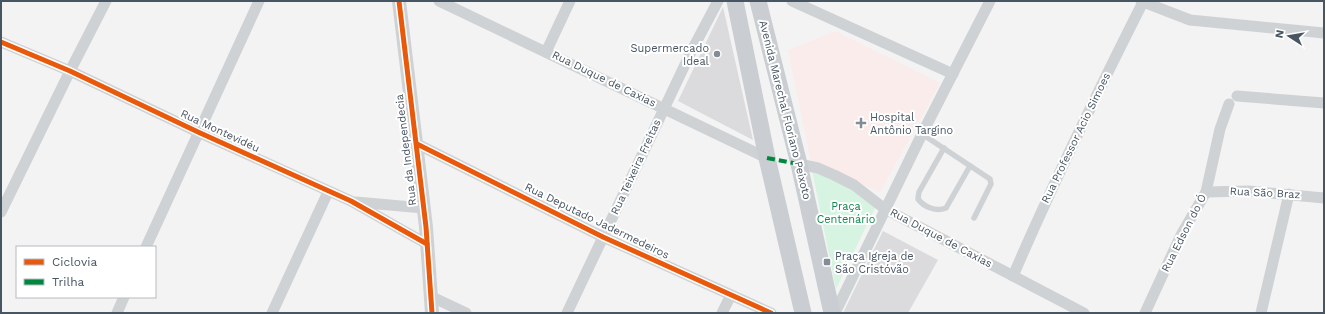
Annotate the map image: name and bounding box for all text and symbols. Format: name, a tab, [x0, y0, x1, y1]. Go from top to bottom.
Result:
north arrow	[1269, 16, 1309, 56]
street label: Avenida Marechal Floriano Peixoto	[756, 19, 814, 201]
text: N	[1273, 29, 1287, 39]
place label: Supermercado Ideal	[630, 42, 710, 68]
street label: Rua Duque de Caxias	[550, 48, 658, 110]
marker: Supermercado Ideal	[712, 49, 722, 59]
street label: Rua Professor Acio Simoes	[1039, 71, 1113, 205]
street label: Rua da Independecia	[393, 94, 419, 206]
street label: Rua Montevidéu	[178, 107, 262, 155]
place label: Hospital Antônio Targino	[870, 111, 953, 137]
street label: Rua Teixeira Freitas	[608, 117, 664, 217]
marker: Hospital Antônio Targino	[855, 117, 867, 129]
street label: Rua Deputado Jadermedeiros	[523, 180, 672, 262]
street label: Rua São Braz	[1229, 185, 1301, 201]
street label: Rua Edson do Ó	[1158, 191, 1209, 274]
park label: Praça Centenário	[817, 200, 875, 226]
street label: Rua Duque de Caxias	[888, 206, 994, 271]
legend	[16, 246, 156, 298]
place label: Praça Igreja de São Cristóvão	[835, 250, 914, 276]
text: Ciclovia	[52, 255, 97, 269]
marker: Praça Igreja de São Cristóvão	[822, 257, 832, 267]
text: Trilha	[52, 275, 85, 289]

